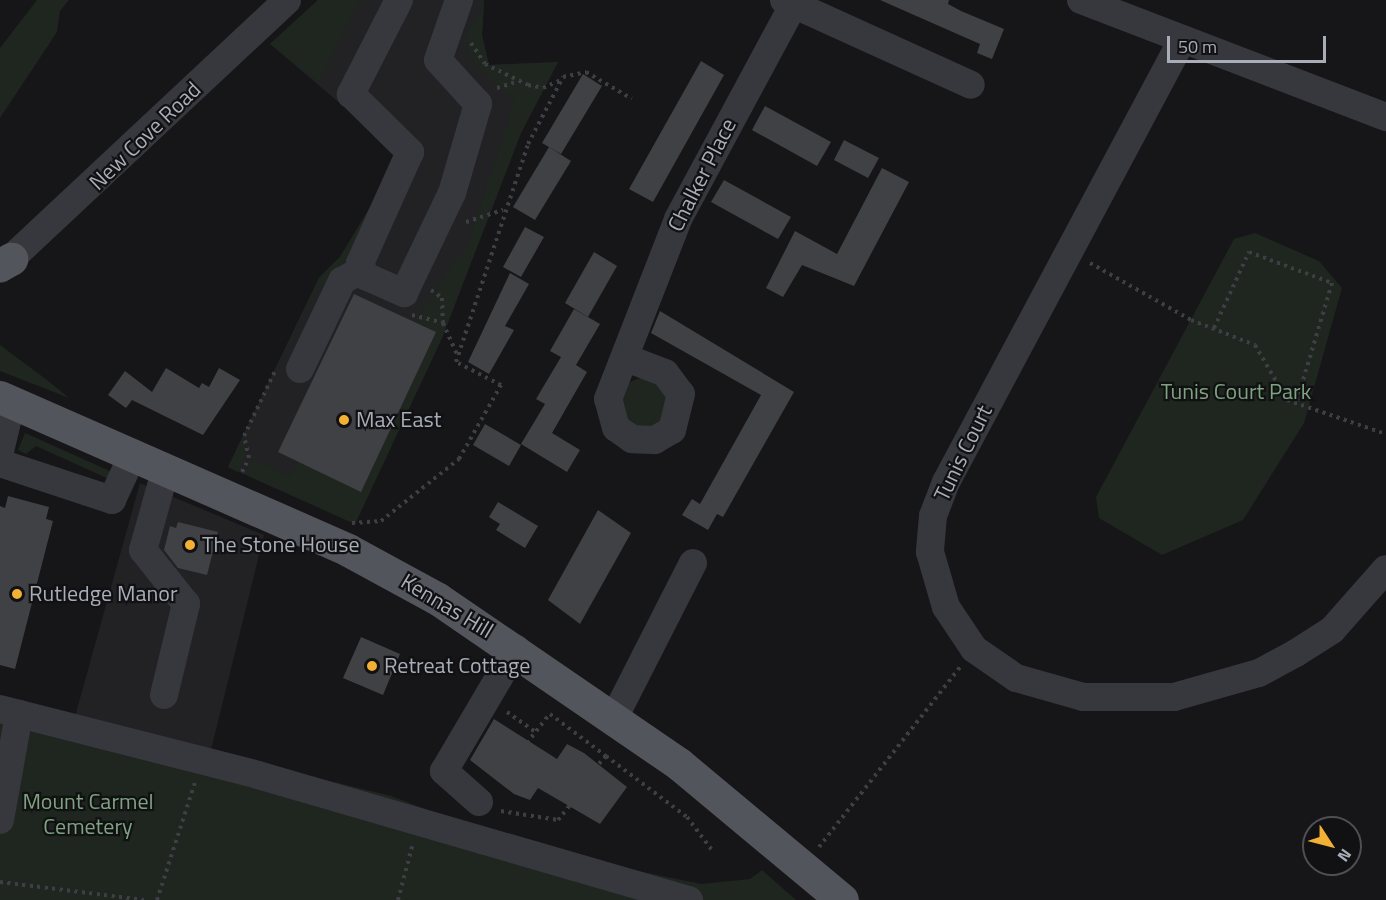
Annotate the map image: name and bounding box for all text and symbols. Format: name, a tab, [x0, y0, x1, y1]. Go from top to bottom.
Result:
scale bar	[1170, 24, 1329, 62]
text: 50 m	[1178, 33, 1217, 60]
street label: New Cove Road	[84, 76, 206, 196]
street label: Chalker Place	[662, 114, 742, 236]
park label: Tunis Court Park	[1161, 379, 1311, 405]
street label: Tunis Court	[928, 401, 998, 505]
place label: Max East	[356, 407, 441, 433]
marker: Max East	[337, 413, 351, 427]
place label: The Stone House	[202, 532, 360, 558]
marker: The Stone House	[183, 538, 197, 552]
street label: Kennas Hill	[396, 568, 498, 644]
place label: Rutledge Manor	[29, 581, 178, 607]
marker: Rutledge Manor	[10, 587, 24, 601]
place label: Retreat Cottage	[384, 653, 530, 679]
marker: Retreat Cottage	[365, 659, 379, 673]
park label: Mount Carmel Cemetery	[22, 788, 154, 840]
north arrow	[1302, 816, 1362, 876]
text: N	[1332, 844, 1358, 867]

